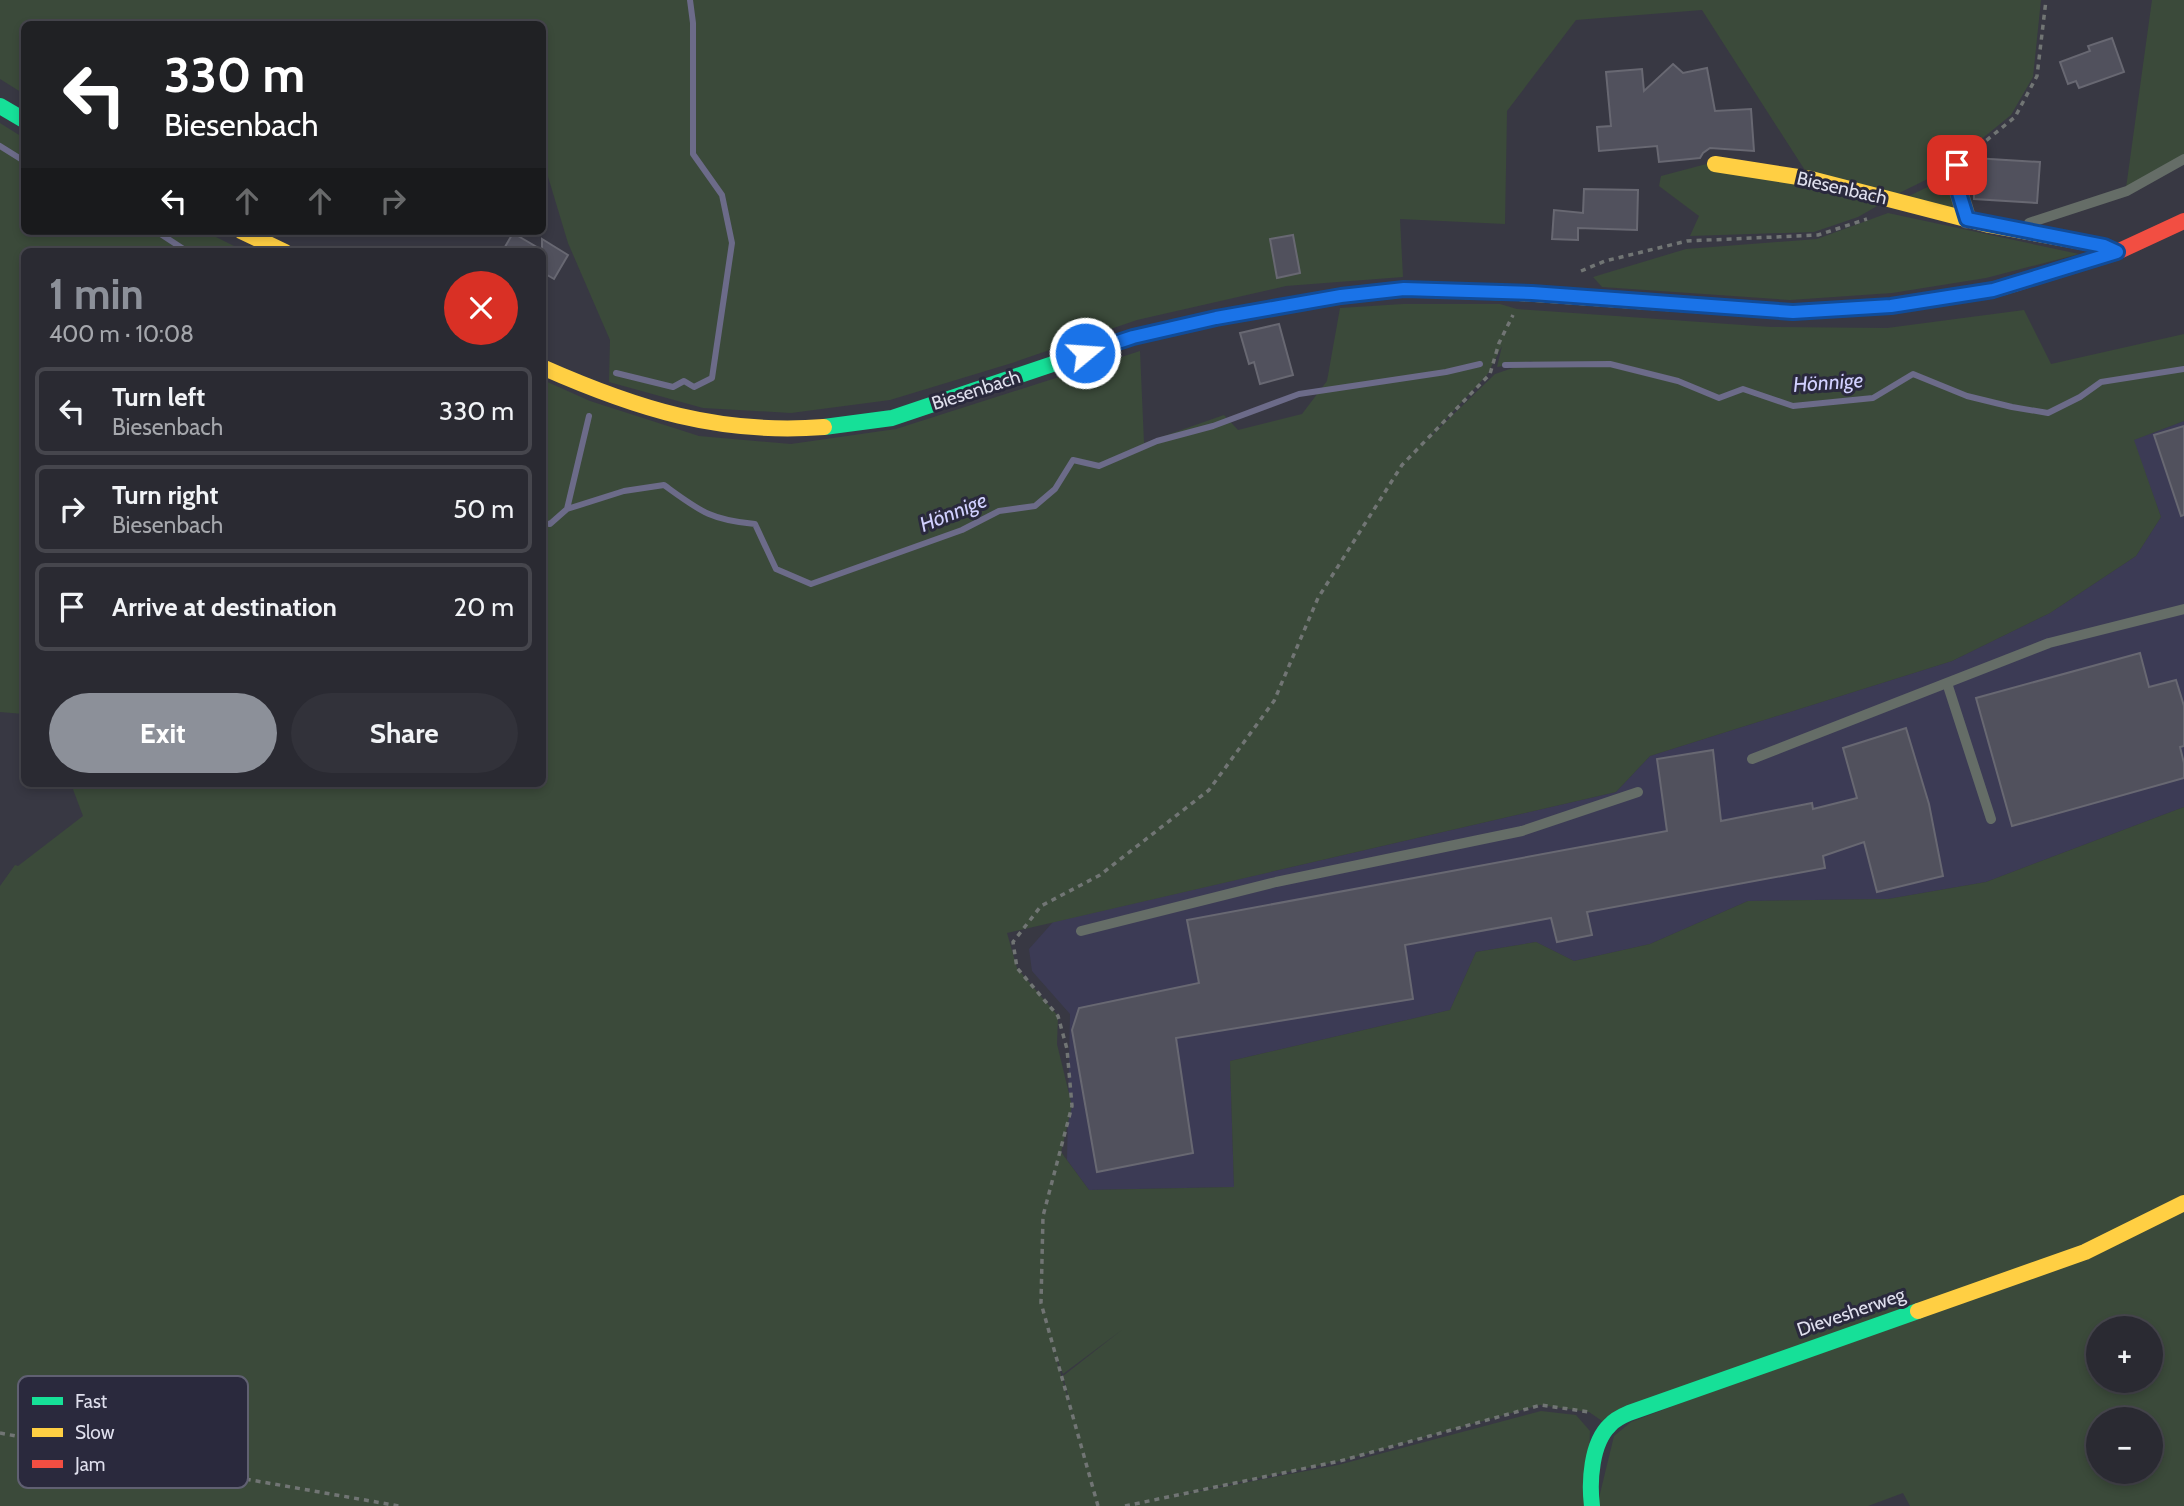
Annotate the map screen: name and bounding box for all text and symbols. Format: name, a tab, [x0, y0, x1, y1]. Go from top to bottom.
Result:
text: 330 m	[164, 45, 305, 104]
icon: left	[49, 49, 140, 140]
text: Biesenbach	[164, 105, 319, 144]
pin	[1927, 135, 1987, 195]
icon: arrive	[1938, 146, 1976, 184]
street label: Biesenbach	[1795, 166, 1889, 210]
icon: left	[155, 182, 193, 220]
icon: ahead	[228, 182, 266, 220]
icon: ahead	[301, 182, 339, 220]
icon: right	[374, 182, 412, 220]
text: 1 min	[49, 268, 144, 320]
button: close	[444, 271, 518, 345]
position arrow	[1048, 316, 1122, 390]
text: 400 m · 10:08	[49, 320, 194, 348]
street label: Biesenbach	[929, 365, 1023, 415]
water label: Hönnige	[1792, 367, 1864, 397]
text: Turn left	[112, 381, 205, 413]
icon: left	[53, 392, 91, 430]
text: 330 m	[439, 395, 514, 427]
text: Biesenbach	[112, 413, 223, 441]
text: Turn right	[112, 479, 218, 511]
water label: Hönnige	[916, 487, 991, 537]
icon: right	[53, 490, 91, 528]
text: 50 m	[453, 493, 514, 525]
text: Biesenbach	[112, 511, 223, 539]
icon: arrive	[53, 588, 91, 626]
text: Arrive at destination	[112, 591, 337, 623]
text: 20 m	[454, 591, 514, 623]
button: Exit	[49, 693, 277, 773]
button: Share	[291, 693, 518, 773]
street label: Dievesherweg	[1794, 1283, 1909, 1341]
map controls	[2086, 1316, 2163, 1484]
button: +	[2086, 1316, 2163, 1393]
legend	[18, 1376, 248, 1488]
text: Fast	[75, 1390, 108, 1413]
button: −	[2086, 1407, 2163, 1484]
text: Slow	[75, 1421, 115, 1444]
text: Jam	[74, 1453, 105, 1476]

